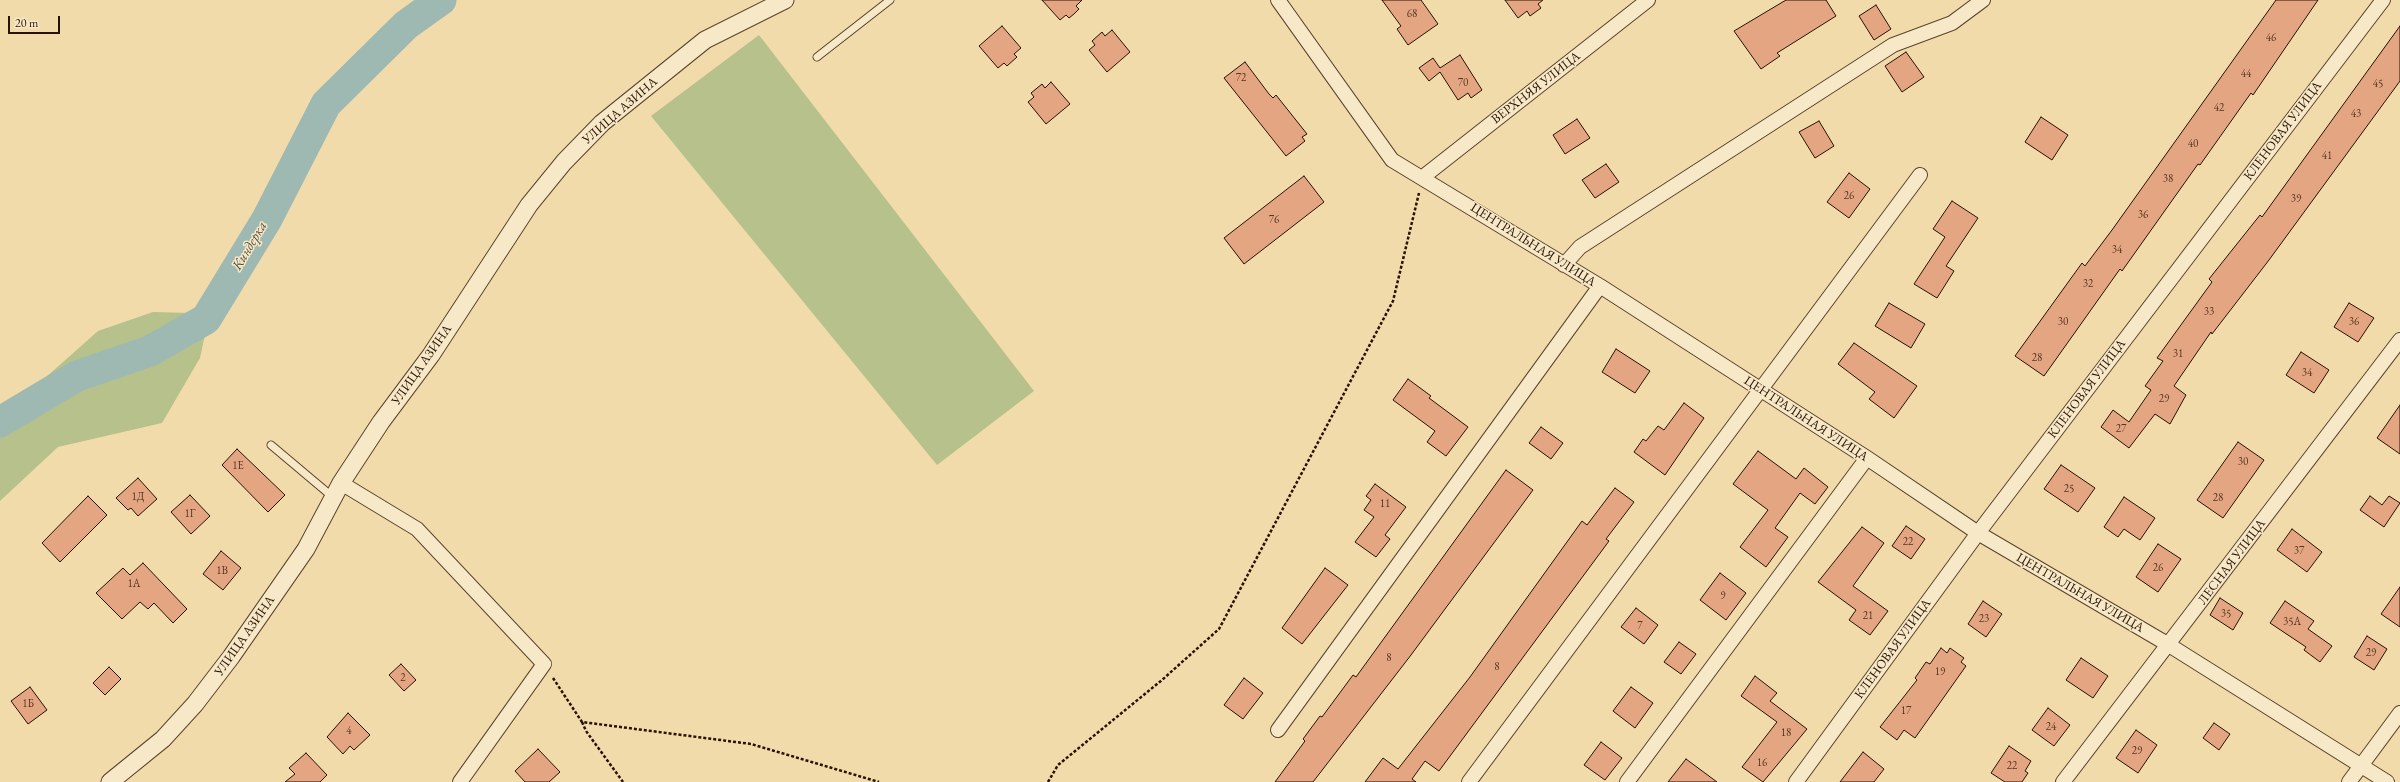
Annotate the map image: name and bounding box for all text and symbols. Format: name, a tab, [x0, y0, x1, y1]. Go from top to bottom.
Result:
house number: 68	[1407, 7, 1417, 21]
scale bar	[10, 8, 62, 34]
text: 20 m	[15, 15, 38, 31]
house number: 46	[2266, 31, 2276, 45]
street label: ВЕРХНЯЯ УЛИЦА	[1489, 49, 1583, 127]
house number: 44	[2241, 67, 2251, 81]
house number: 72	[1236, 71, 1246, 85]
street label: УЛИЦА АЗИНА	[579, 74, 661, 148]
house number: 70	[1458, 76, 1468, 90]
house number: 45	[2373, 77, 2383, 91]
street label: КЛЕНОВАЯ УЛИЦА	[2241, 79, 2325, 183]
house number: 42	[2214, 101, 2224, 115]
house number: 43	[2351, 107, 2361, 121]
house number: 40	[2188, 137, 2198, 151]
house number: 41	[2322, 149, 2332, 163]
house number: 38	[2163, 172, 2173, 186]
house number: 26	[1844, 189, 1854, 203]
house number: 39	[2291, 192, 2301, 206]
street label: ЦЕНТРАЛЬНАЯ УЛИЦА	[1467, 200, 1599, 290]
house number: 36	[2138, 208, 2148, 222]
house number: 76	[1269, 213, 1279, 227]
water label: Киндерка	[229, 219, 271, 273]
house number: 34	[2112, 243, 2122, 257]
house number: 32	[2083, 277, 2093, 291]
house number: 33	[2204, 305, 2214, 319]
house number: 30	[2058, 315, 2068, 329]
house number: 36	[2349, 315, 2359, 329]
street label: УЛИЦА АЗИНА	[389, 322, 455, 408]
street label: КЛЕНОВАЯ УЛИЦА	[2045, 337, 2129, 441]
house number: 31	[2173, 347, 2183, 361]
house number: 28	[2032, 351, 2042, 365]
house number: 34	[2302, 366, 2312, 380]
street label: ЦЕНТРАЛЬНАЯ УЛИЦА	[1741, 373, 1871, 465]
house number: 29	[2159, 392, 2169, 406]
house number: 27	[2116, 422, 2126, 436]
house number: 30	[2238, 455, 2248, 469]
house number: 1Е	[232, 459, 244, 473]
house number: 25	[2064, 482, 2074, 496]
house number: 1Д	[131, 490, 145, 504]
house number: 28	[2213, 491, 2223, 505]
house number: 11	[1380, 497, 1390, 511]
house number: 1Г	[185, 507, 195, 521]
street label: ЛЕСНАЯ УЛИЦА	[2195, 516, 2269, 608]
house number: 22	[1903, 535, 1913, 549]
house number: 37	[2294, 544, 2304, 558]
street label: ЦЕНТРАЛЬНАЯ УЛИЦА	[2013, 550, 2147, 636]
house number: 26	[2153, 561, 2163, 575]
house number: 1В	[216, 564, 228, 578]
house number: 1А	[128, 577, 140, 591]
house number: 9	[1720, 589, 1726, 603]
street label: УЛИЦА АЗИНА	[212, 593, 278, 679]
street label: КЛЕНОВАЯ УЛИЦА	[1852, 596, 1934, 702]
house number: 35	[2221, 607, 2231, 621]
house number: 21	[1863, 609, 1873, 623]
house number: 23	[1979, 612, 1989, 626]
house number: 35А	[2283, 615, 2301, 629]
house number: 7	[1637, 619, 1643, 633]
house number: 29	[2366, 646, 2376, 660]
house number: 8	[1386, 651, 1392, 665]
house number: 8	[1494, 660, 1500, 674]
house number: 19	[1935, 665, 1945, 679]
house number: 2	[400, 671, 406, 685]
house number: 1Б	[22, 697, 34, 711]
house number: 17	[1901, 704, 1911, 718]
house number: 24	[2046, 720, 2056, 734]
house number: 4	[346, 724, 352, 738]
house number: 18	[1781, 726, 1791, 740]
house number: 29	[2132, 744, 2142, 758]
house number: 16	[1757, 756, 1767, 770]
house number: 22	[2007, 759, 2017, 773]

